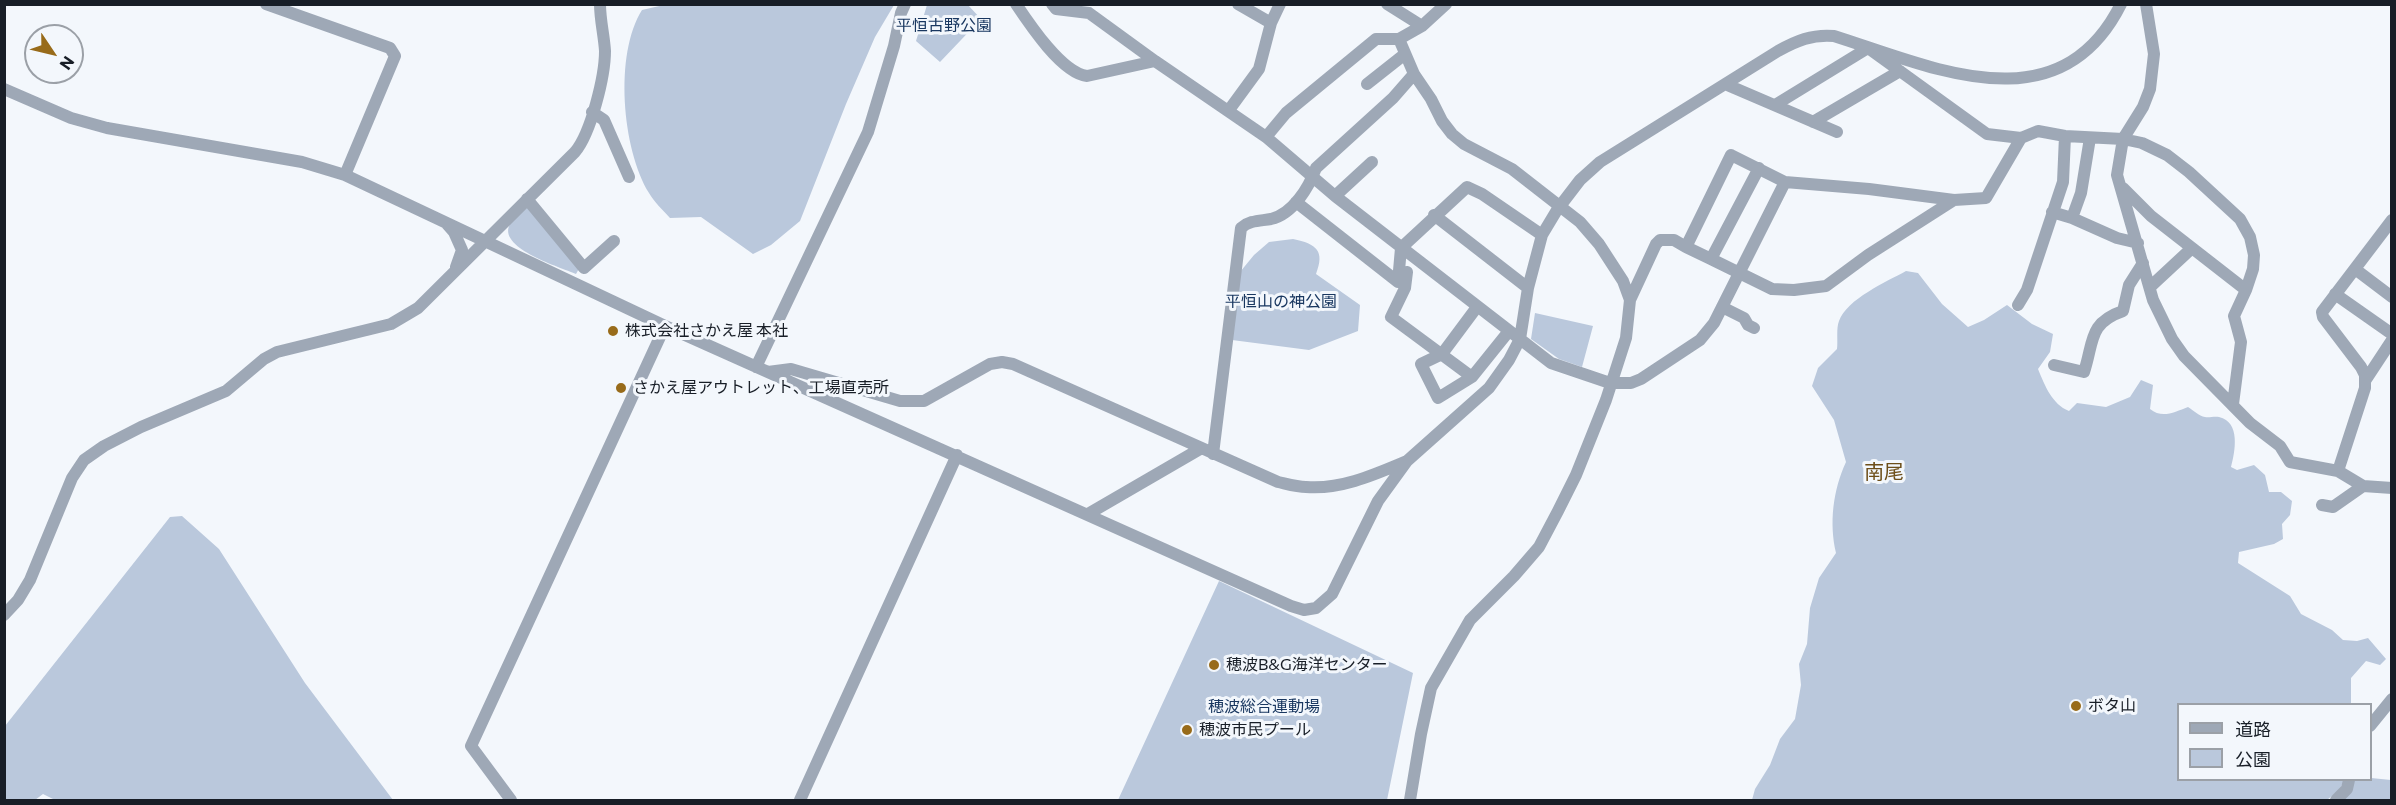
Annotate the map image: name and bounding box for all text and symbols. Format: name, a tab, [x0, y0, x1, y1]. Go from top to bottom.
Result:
park label: 平恒古野公園	[896, 16, 992, 36]
north arrow	[24, 24, 84, 84]
text: N	[56, 53, 79, 74]
park label: 平恒山の神公園	[1225, 292, 1337, 312]
place label: 株式会社さかえ屋 本社	[625, 321, 788, 341]
marker: 株式会社さかえ屋 本社	[606, 324, 620, 338]
place label: さかえ屋アウトレット、工場直売所	[633, 378, 889, 398]
marker: さかえ屋アウトレット、工場直売所	[614, 381, 628, 395]
district label: 南尾	[1864, 460, 1904, 484]
place label: 穂波B&G海洋センター	[1226, 655, 1388, 675]
marker: 穂波B&G海洋センター	[1207, 658, 1221, 672]
place label: ボタ山	[2088, 696, 2136, 716]
park label: 穂波総合運動場	[1208, 697, 1320, 717]
marker: ボタ山	[2069, 699, 2083, 713]
legend	[2177, 703, 2372, 781]
text: 道路	[2235, 718, 2271, 740]
place label: 穂波市民プール	[1199, 720, 1311, 740]
marker: 穂波市民プール	[1180, 723, 1194, 737]
text: 公園	[2235, 748, 2271, 770]

